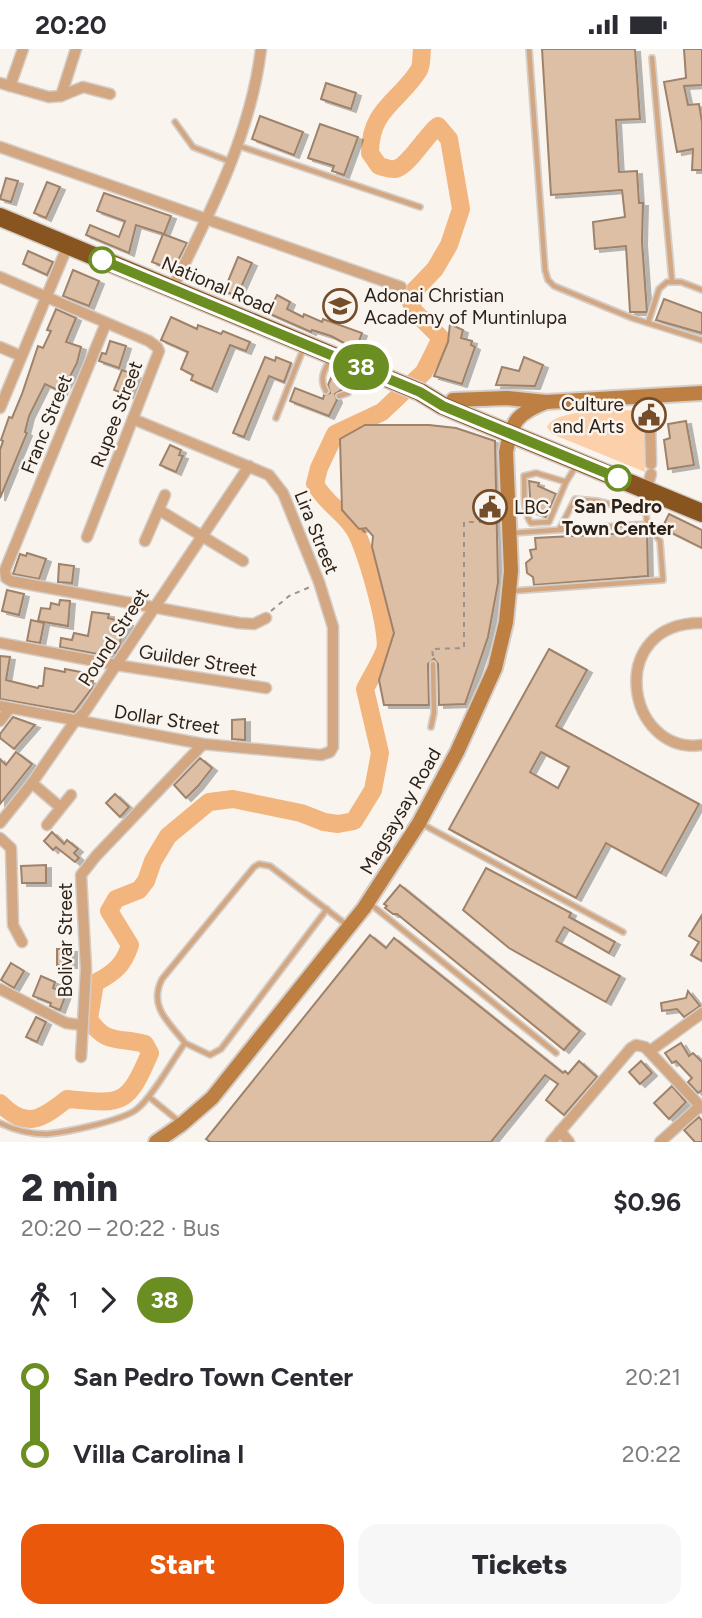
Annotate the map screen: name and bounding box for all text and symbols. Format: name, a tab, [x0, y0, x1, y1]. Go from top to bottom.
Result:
text: 20:20	[35, 9, 107, 41]
unlabelled marker	[89, 247, 115, 273]
street label: National Road	[158, 251, 277, 319]
place label: Adonai Christian Academy of Muntinlupa	[364, 284, 567, 329]
school or university icon: Adonai Christian Academy of Muntinlupa	[321, 287, 359, 325]
line badge: 38	[330, 344, 392, 390]
text: 38	[347, 352, 375, 381]
street label: Rupee Street	[86, 358, 147, 471]
street label: Franc Street	[16, 371, 77, 477]
place label: Culture and Arts	[553, 393, 624, 438]
public building icon: Culture and Arts	[630, 396, 668, 434]
marker: San Pedro Town Center	[605, 465, 631, 491]
street label: Lira Street	[289, 487, 344, 577]
public building icon: LBC	[471, 488, 509, 526]
place label: San Pedro Town Center	[562, 495, 674, 540]
place label: LBC	[514, 496, 549, 519]
street label: Pound Street	[73, 584, 154, 691]
street label: Guilder Street	[137, 640, 259, 681]
street label: Dollar Street	[113, 700, 221, 739]
street label: Magsaysay Road	[355, 744, 446, 879]
street label: Bolivar Street	[54, 883, 77, 997]
text: 2 min	[21, 1165, 118, 1211]
text: $0.96	[613, 1186, 681, 1218]
text: 20:20 – 20:22 · Bus	[21, 1214, 220, 1242]
icon: walk	[21, 1281, 59, 1319]
icon: forward	[89, 1281, 127, 1319]
text: 38	[151, 1285, 179, 1314]
text: 1	[69, 1286, 79, 1314]
text: San Pedro Town Center	[73, 1361, 353, 1393]
text: 20:21	[625, 1363, 681, 1391]
text: Villa Carolina I	[73, 1438, 245, 1470]
text: 20:22	[622, 1440, 681, 1468]
button: Start	[21, 1524, 344, 1604]
button: Tickets	[358, 1524, 681, 1604]

